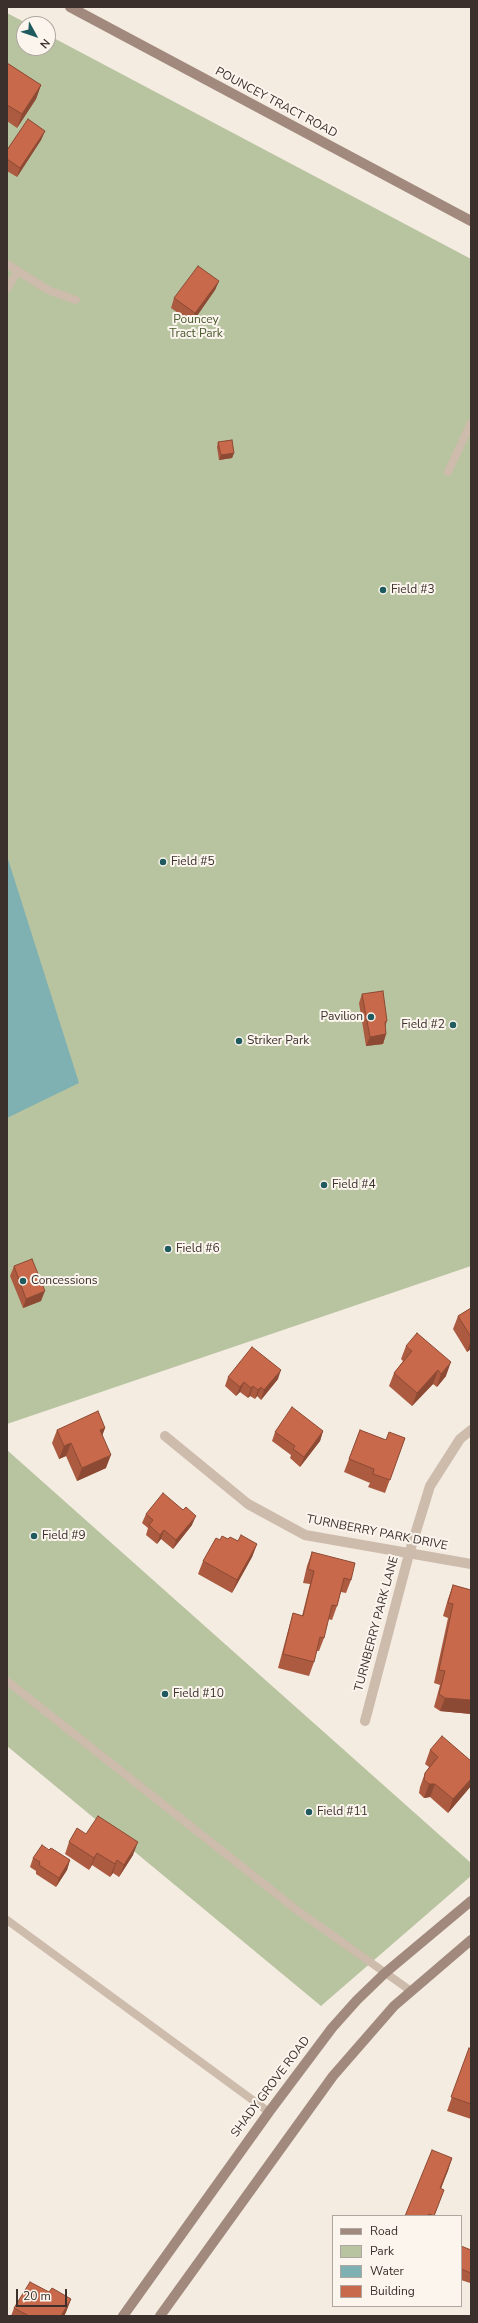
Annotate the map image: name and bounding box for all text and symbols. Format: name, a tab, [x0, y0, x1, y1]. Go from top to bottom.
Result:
north arrow	[16, 16, 56, 56]
text: N	[36, 35, 53, 51]
street label: POUNCEY TRACT ROAD	[212, 65, 340, 141]
park label: Pouncey Tract Park	[169, 313, 223, 341]
place label: Field #3	[391, 583, 435, 597]
marker: Field #3	[378, 585, 388, 595]
place label: Field #5	[171, 855, 215, 869]
marker: Field #5	[158, 857, 168, 867]
place label: Pavilion	[321, 1010, 363, 1024]
marker: Pavilion	[366, 1012, 376, 1022]
place label: Field #2	[401, 1018, 445, 1032]
marker: Field #2	[448, 1020, 458, 1030]
place label: Striker Park	[247, 1034, 309, 1048]
marker: Striker Park	[234, 1036, 244, 1046]
place label: Field #4	[332, 1178, 376, 1192]
marker: Field #4	[319, 1180, 329, 1190]
place label: Field #6	[176, 1242, 220, 1256]
marker: Field #6	[163, 1244, 173, 1254]
place label: Concessions	[31, 1274, 98, 1288]
marker: Concessions	[18, 1276, 28, 1286]
street label: TURNBERRY PARK DRIVE	[305, 1512, 449, 1554]
place label: Field #9	[42, 1529, 86, 1543]
marker: Field #9	[29, 1531, 39, 1541]
street label: TURNBERRY PARK LANE	[352, 1555, 402, 1693]
place label: Field #10	[173, 1687, 224, 1701]
marker: Field #10	[160, 1689, 170, 1699]
place label: Field #11	[317, 1805, 368, 1819]
marker: Field #11	[304, 1807, 314, 1817]
street label: SHADY GROVE ROAD	[228, 2034, 314, 2140]
legend	[332, 2215, 462, 2307]
text: Road	[370, 2223, 398, 2239]
text: Park	[370, 2243, 394, 2259]
text: Water	[370, 2263, 404, 2279]
scale bar	[18, 2281, 69, 2307]
text: Building	[370, 2283, 415, 2299]
text: 20 m	[23, 2288, 51, 2304]

